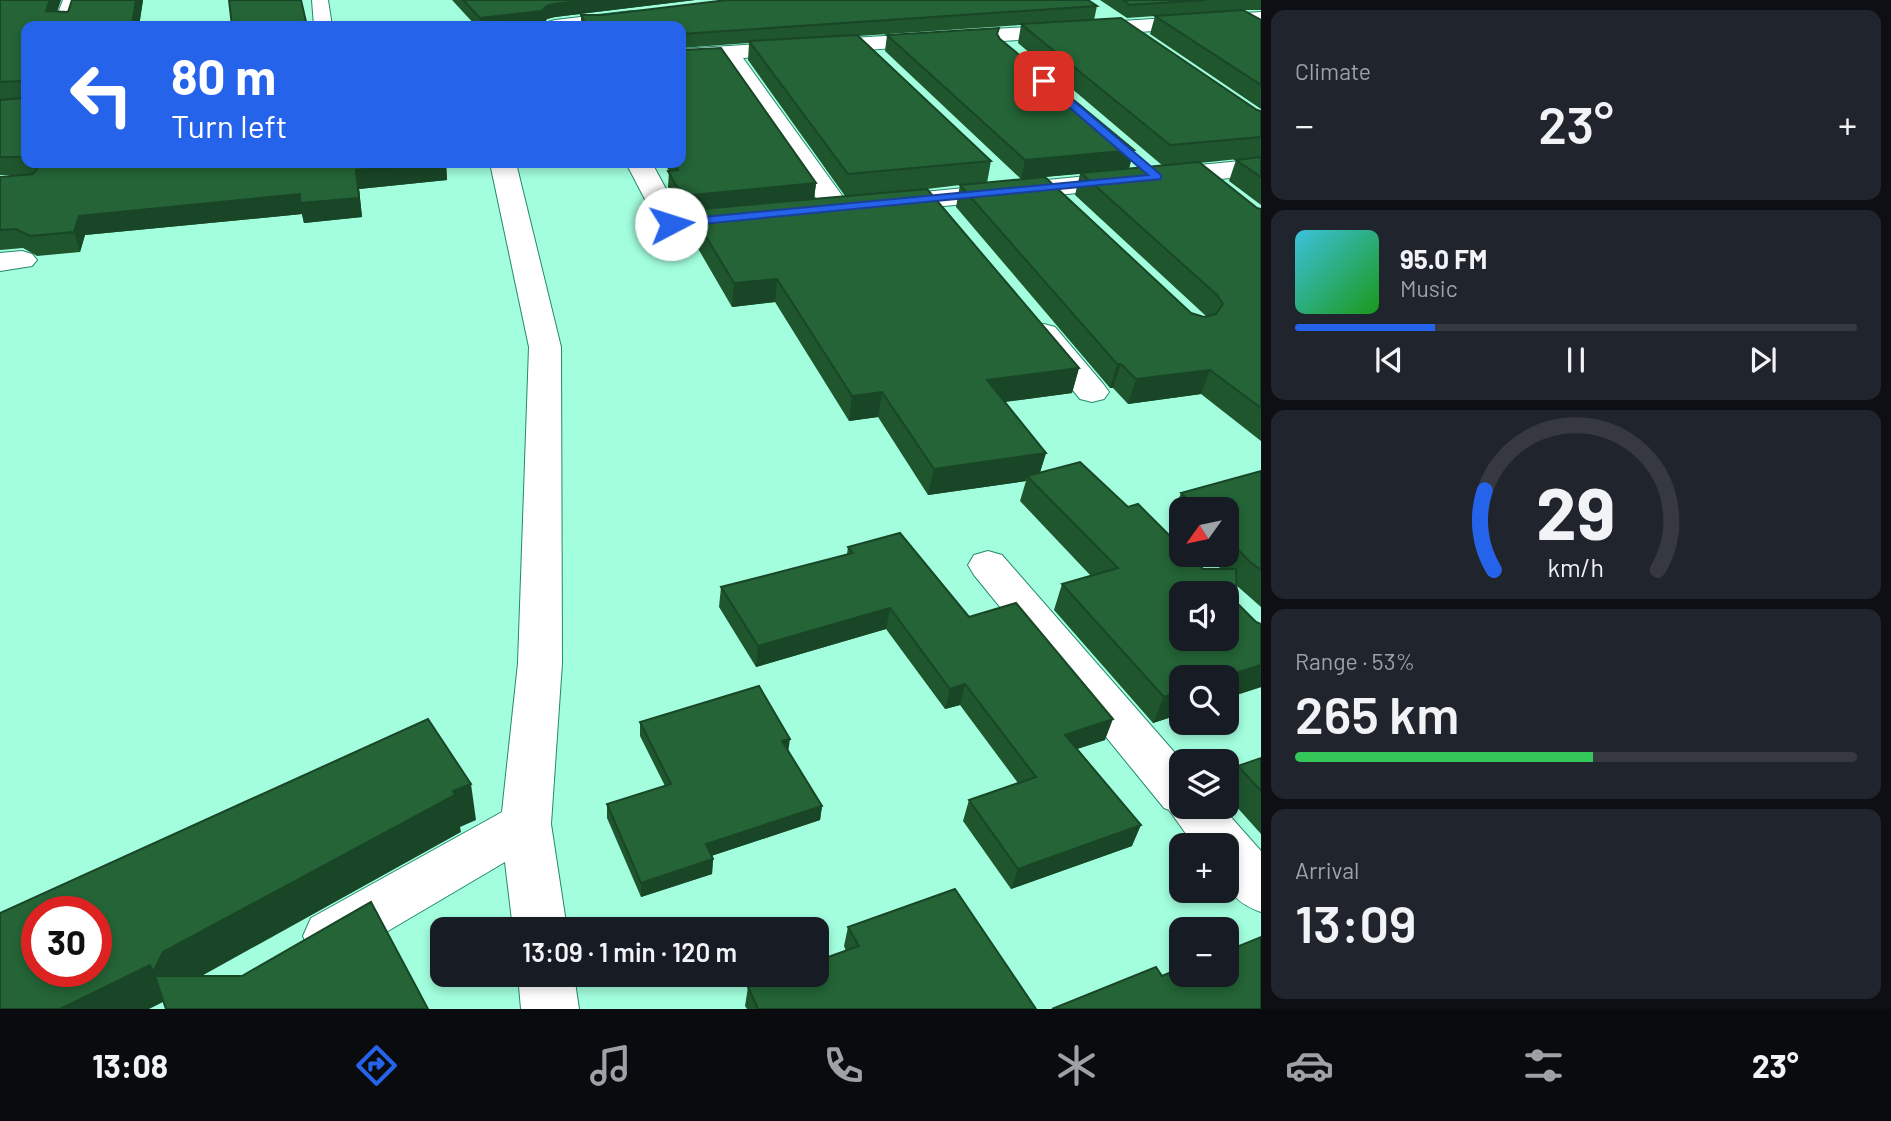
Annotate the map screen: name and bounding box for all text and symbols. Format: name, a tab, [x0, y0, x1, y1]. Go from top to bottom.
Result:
text: 80 m	[171, 46, 276, 105]
icon: left	[56, 49, 147, 140]
pin	[1014, 51, 1074, 111]
text: Climate	[1295, 57, 1371, 85]
icon: arrive	[1025, 62, 1063, 100]
text: 23°	[1538, 92, 1614, 154]
text: −	[1295, 101, 1314, 147]
text: +	[1838, 101, 1857, 147]
text: Turn left	[171, 106, 288, 144]
position arrow	[634, 187, 708, 261]
text: 95.0 FM	[1400, 243, 1487, 274]
text: Music	[1400, 274, 1458, 302]
icon: previous	[1370, 341, 1408, 379]
icon: pause	[1557, 341, 1595, 379]
icon: next	[1744, 341, 1782, 379]
text: 29	[1536, 468, 1616, 556]
north arrow	[1169, 497, 1239, 567]
map controls	[1169, 497, 1239, 987]
text: km/h	[1548, 552, 1604, 582]
button: sound	[1169, 581, 1239, 651]
text: Range · 53%	[1295, 647, 1415, 675]
button: search	[1169, 665, 1239, 735]
text: 265 km	[1295, 682, 1459, 744]
button: layers	[1169, 749, 1239, 819]
button: +	[1169, 833, 1239, 903]
text: Arrival	[1295, 856, 1359, 884]
text: 13:09	[1295, 891, 1416, 953]
speed limit sign: 30	[21, 896, 112, 987]
button: −	[1169, 917, 1239, 987]
text: 13:09 · 1 min · 120 m	[522, 936, 737, 967]
icon: directions	[352, 1041, 401, 1090]
icon: music	[586, 1041, 635, 1090]
icon: phone	[819, 1041, 868, 1090]
icon: climate	[1052, 1041, 1101, 1090]
icon: car	[1285, 1041, 1334, 1090]
icon: filters	[1519, 1041, 1568, 1090]
text: 13:08	[92, 1046, 168, 1084]
text: 23°	[1752, 1046, 1799, 1084]

